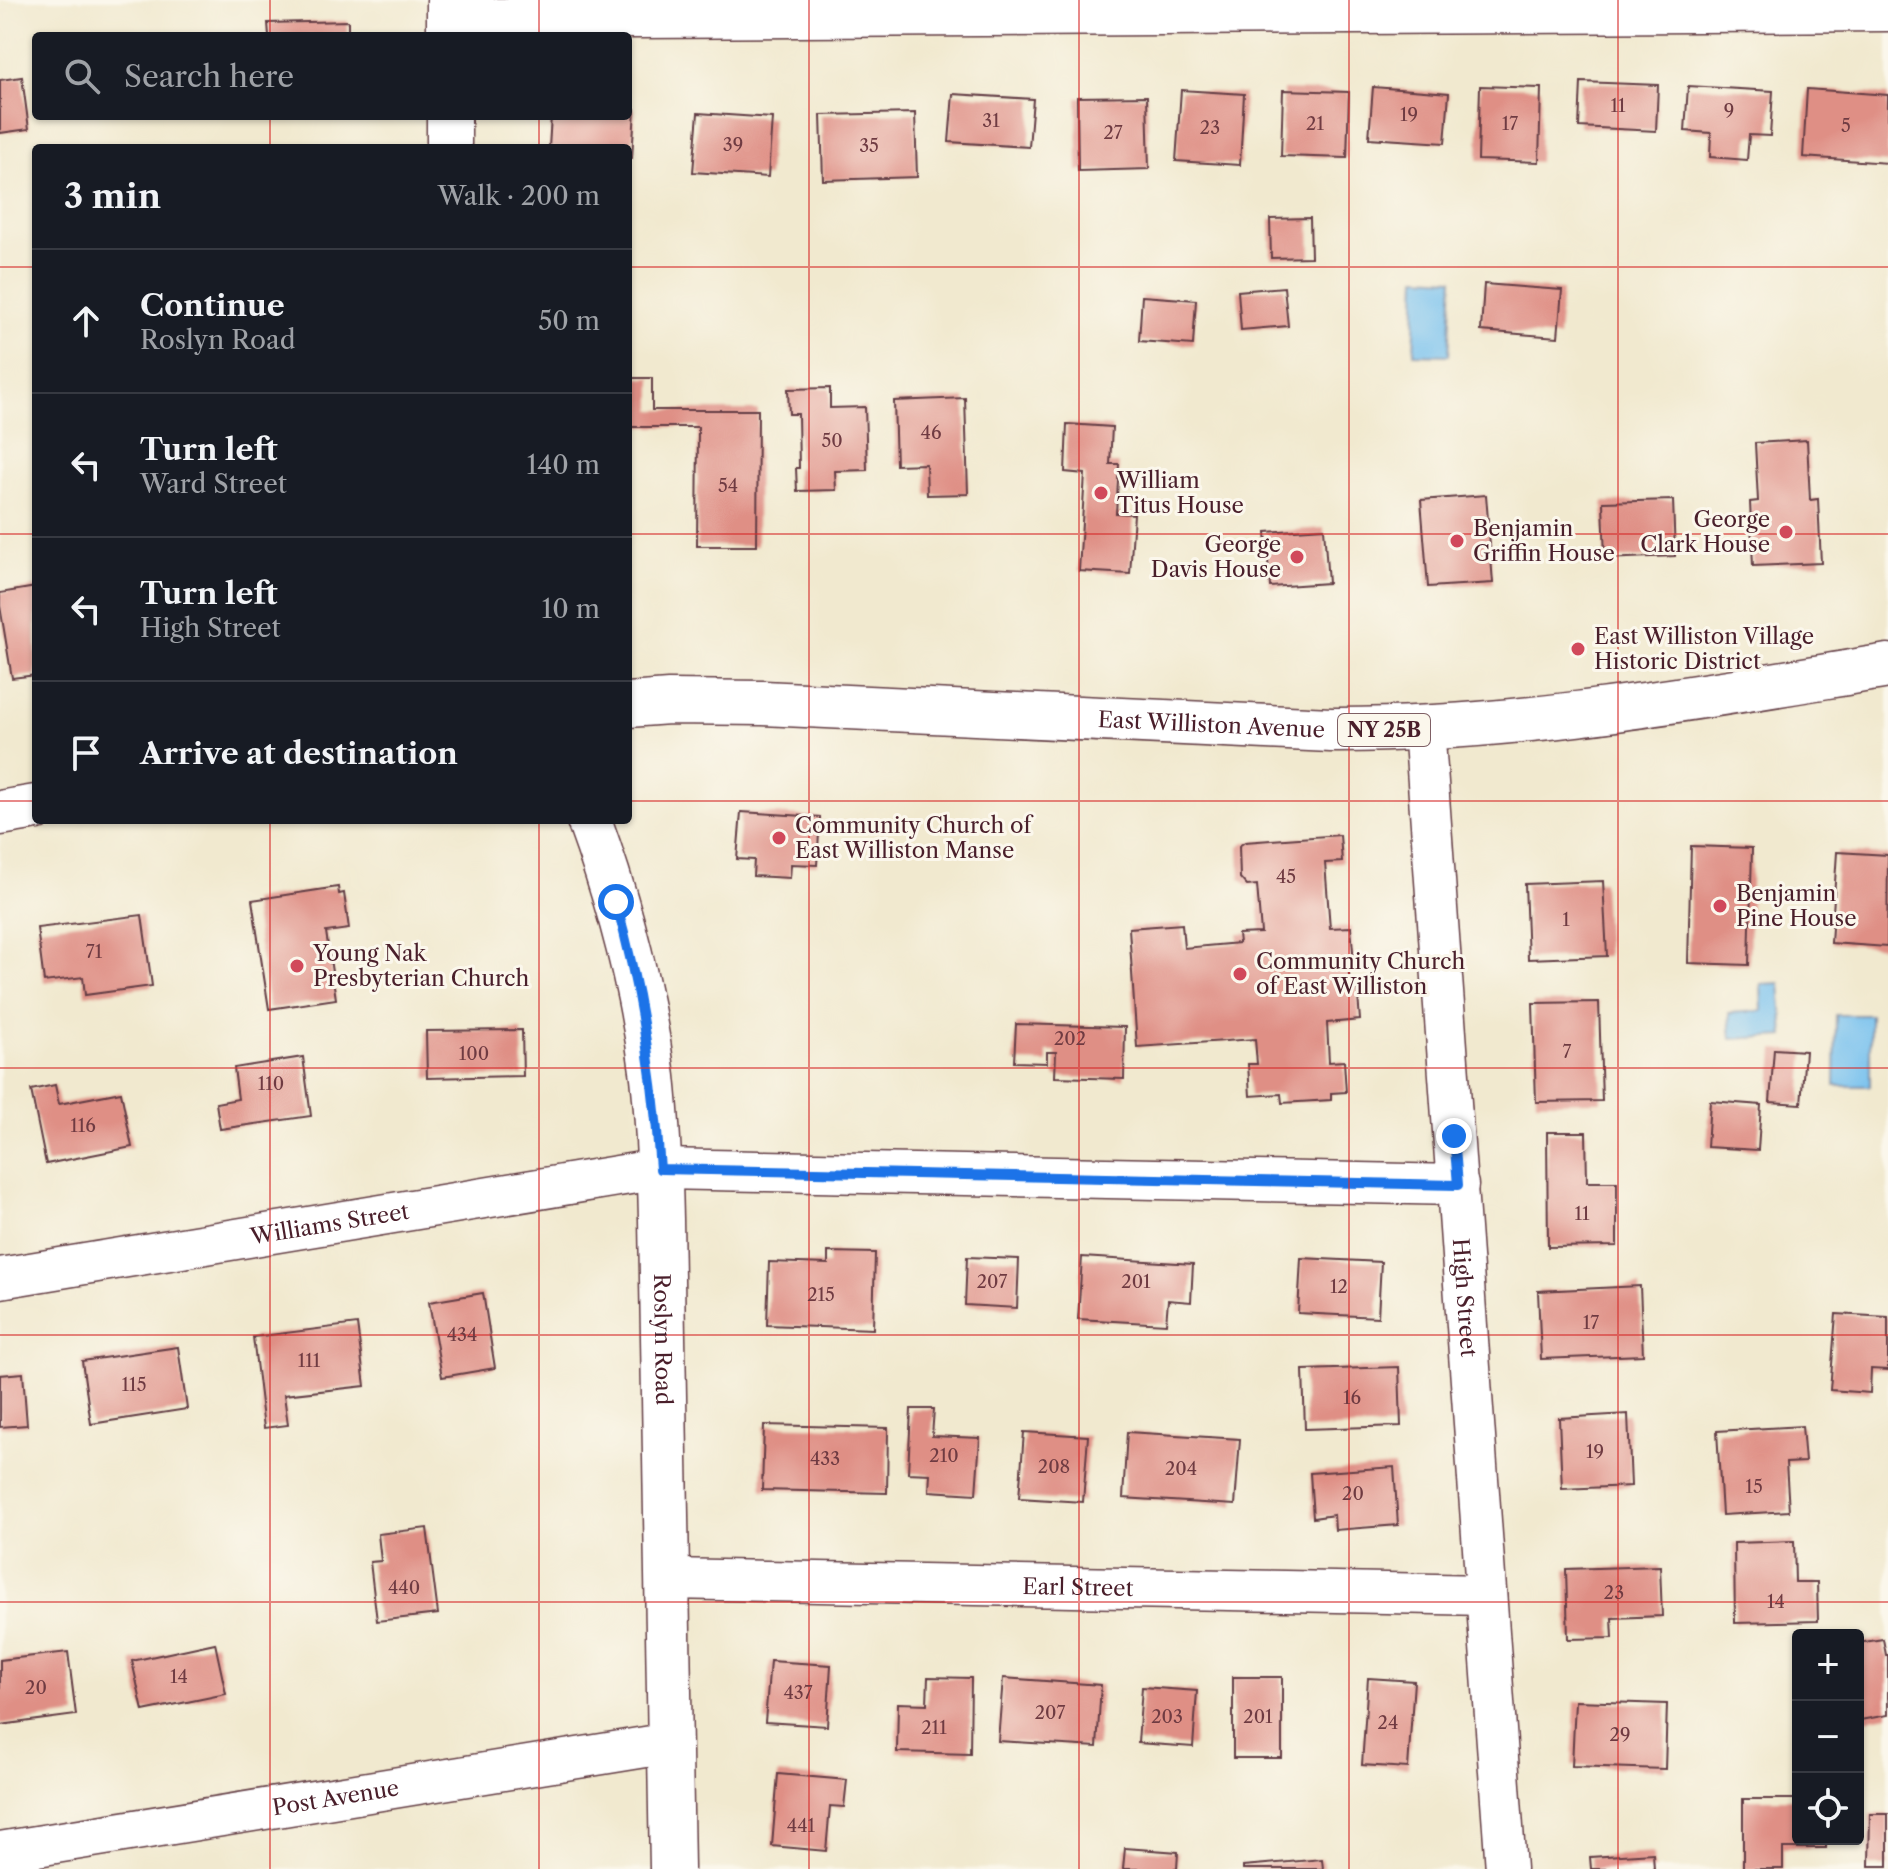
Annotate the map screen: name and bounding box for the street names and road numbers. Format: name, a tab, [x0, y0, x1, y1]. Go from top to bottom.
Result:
street label: East Williston Avenue	[1097, 706, 1326, 744]
road number: NY 25B	[1338, 714, 1430, 746]
street label: Williams Street	[247, 1198, 411, 1251]
street label: High Street	[1447, 1237, 1482, 1358]
street label: Roslyn Road	[648, 1273, 677, 1405]
street label: Earl Street	[1022, 1573, 1134, 1602]
street label: Post Avenue	[270, 1774, 401, 1821]

